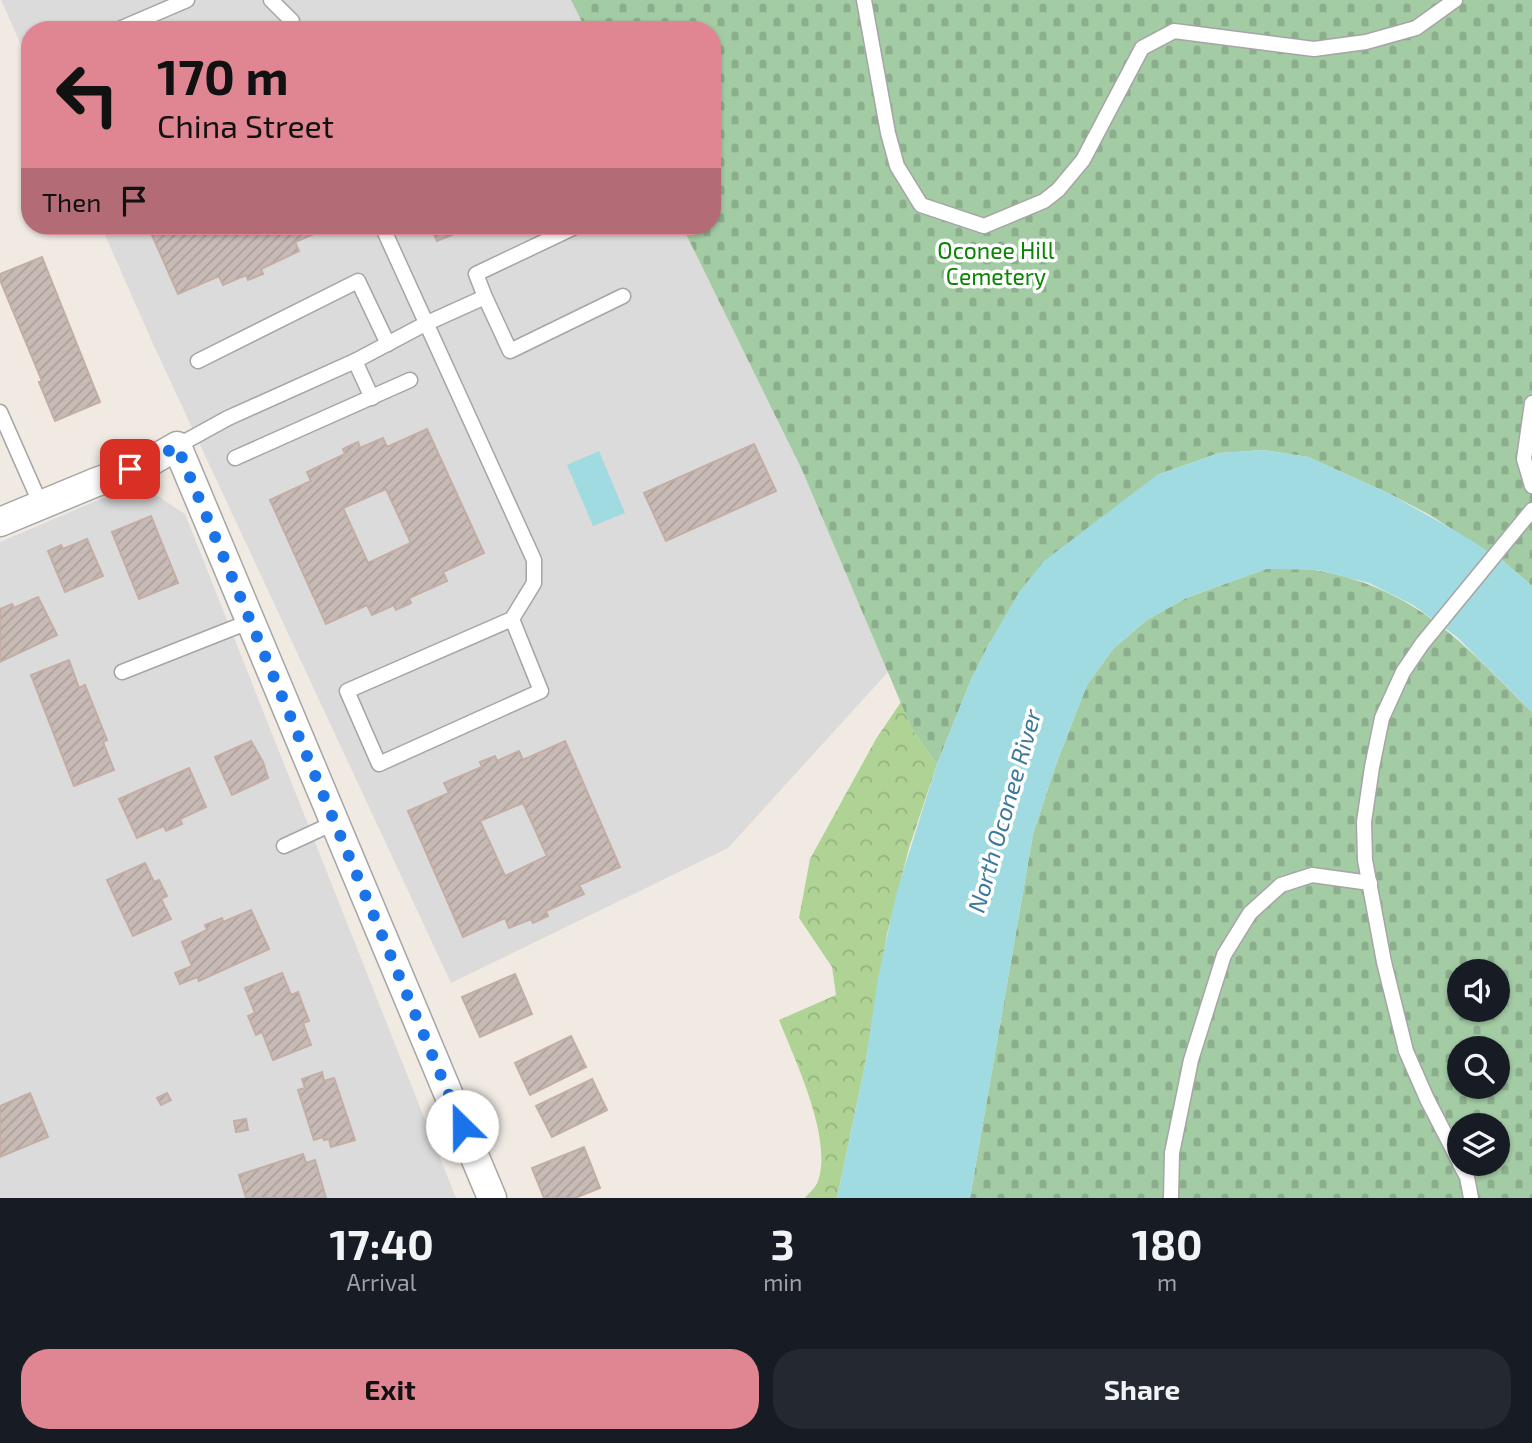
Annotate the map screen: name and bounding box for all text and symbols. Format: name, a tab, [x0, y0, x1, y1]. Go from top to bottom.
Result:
text: 170 m	[157, 46, 289, 105]
icon: left	[42, 49, 133, 140]
text: China Street	[157, 106, 334, 144]
icon: arrive	[115, 182, 153, 220]
text: Then	[42, 186, 101, 217]
park label: Oconee Hill Cemetery	[937, 236, 1055, 290]
pin	[100, 439, 160, 499]
icon: arrive	[111, 450, 149, 488]
water label: North Oconee River	[961, 705, 1047, 916]
map controls	[1447, 959, 1510, 1176]
button: sound	[1447, 959, 1510, 1022]
button: search	[1447, 1036, 1510, 1099]
position arrow	[425, 1089, 499, 1163]
button: layers	[1447, 1113, 1510, 1176]
text: 17:40	[329, 1218, 434, 1268]
text: 3	[771, 1218, 795, 1268]
text: 180	[1132, 1218, 1203, 1268]
text: Arrival	[347, 1268, 417, 1296]
text: min	[763, 1268, 802, 1296]
text: m	[1157, 1268, 1177, 1296]
button: Exit	[21, 1349, 759, 1429]
button: Share	[773, 1349, 1511, 1429]

